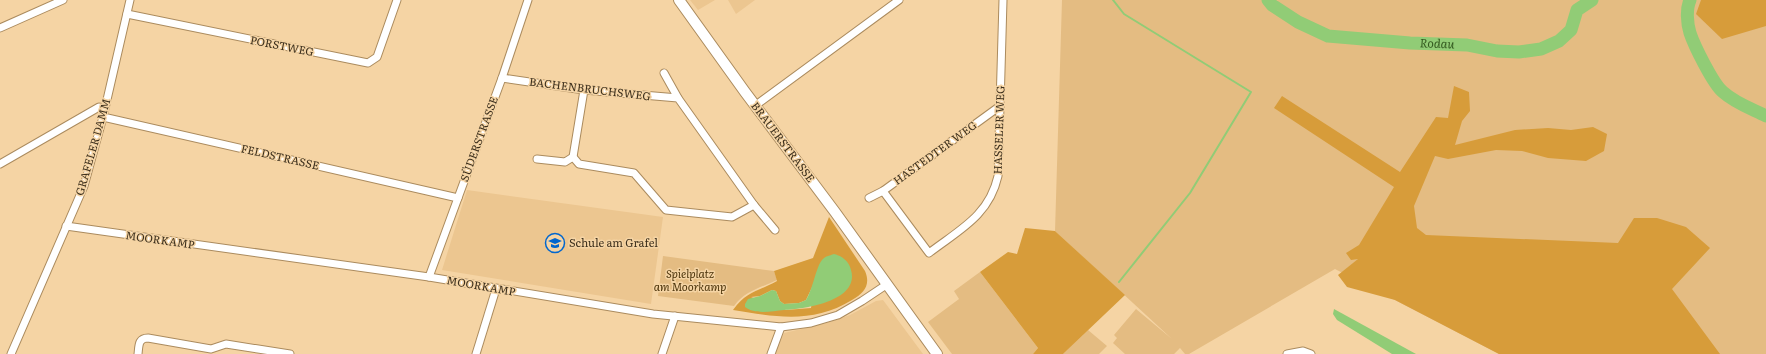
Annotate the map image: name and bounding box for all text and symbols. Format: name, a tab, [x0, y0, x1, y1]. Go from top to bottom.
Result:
street label: PORSTWEG	[249, 31, 315, 59]
water label: Rodau	[1419, 33, 1456, 53]
street label: BACHENBRUCHSWEG	[528, 73, 652, 103]
street label: HASSELER WEG	[988, 85, 1008, 175]
street label: SÜDERSTRASSE	[455, 94, 501, 183]
street label: GRAFELER DAMM	[71, 96, 114, 197]
street label: BRAUERSTRASSE	[748, 98, 819, 185]
street label: HASTEDTER WEG	[889, 116, 979, 188]
street label: FELDSTRASSE	[239, 139, 321, 173]
street label: MOORKAMP	[125, 226, 196, 252]
school or university icon: Schule am Grafel	[544, 232, 566, 254]
place label: Schule am Grafel	[569, 234, 658, 250]
park label: Spielplatz am Moorkamp	[654, 265, 726, 294]
street label: MOORKAMP	[446, 271, 517, 299]

